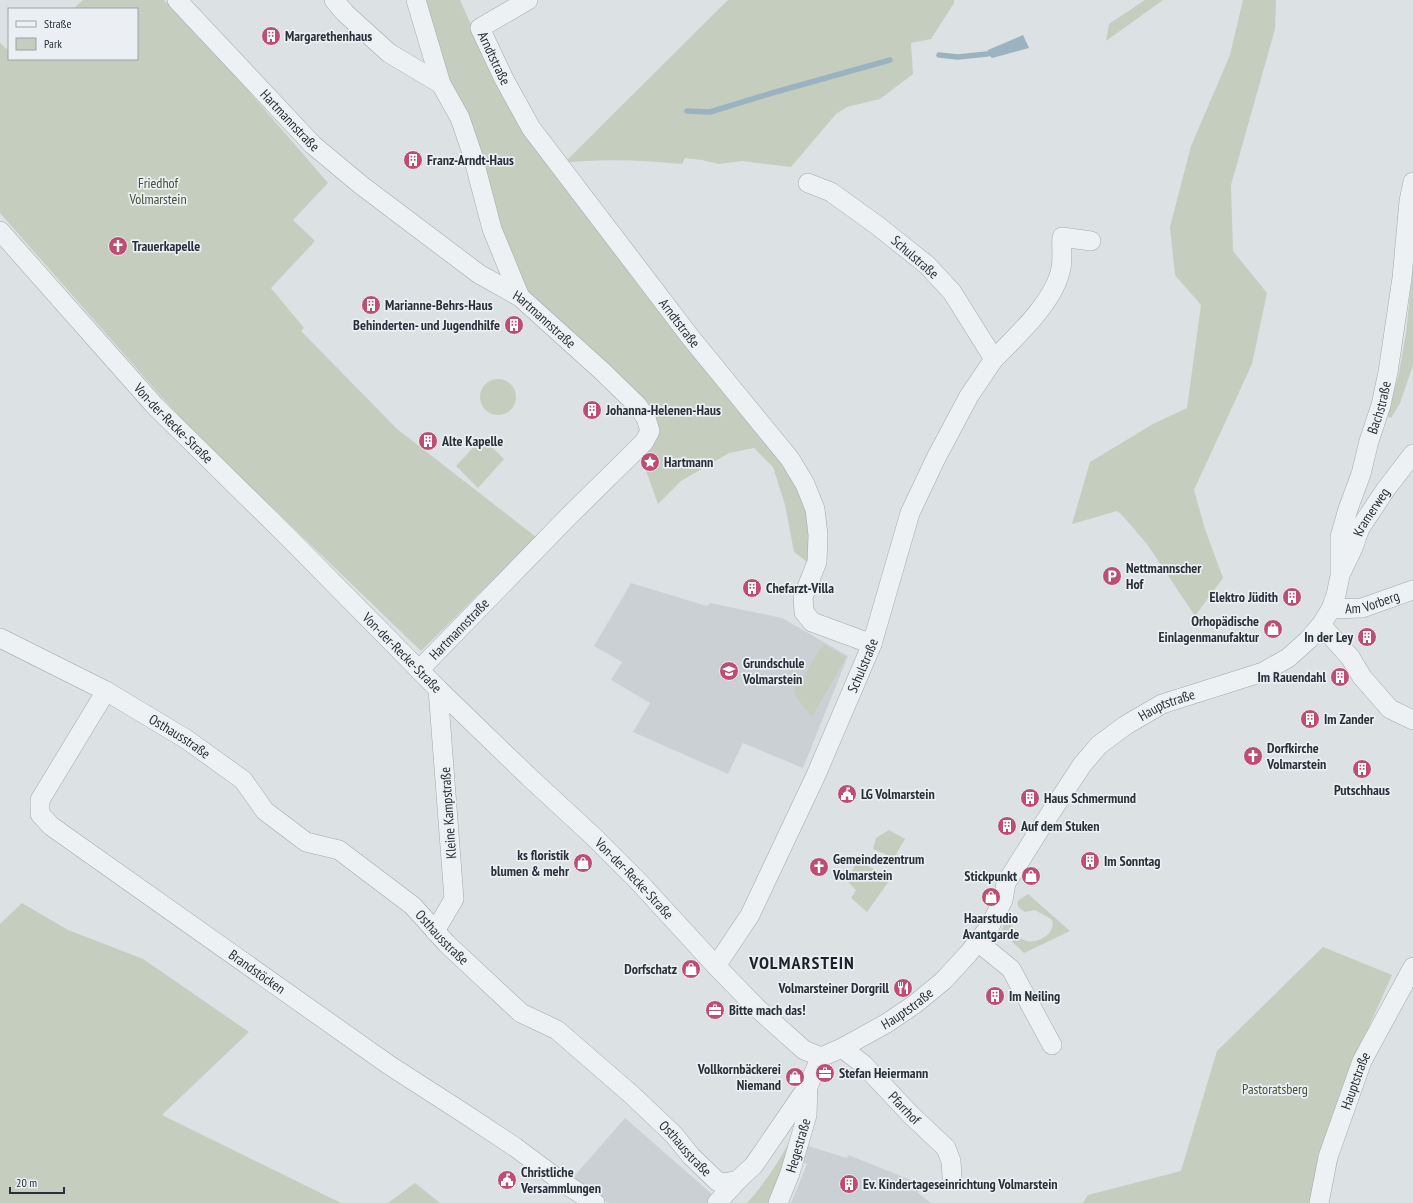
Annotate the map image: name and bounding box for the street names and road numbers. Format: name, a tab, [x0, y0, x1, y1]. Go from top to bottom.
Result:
street label: Arndtstraße	[474, 29, 515, 88]
street label: Hartmannstraße	[256, 85, 323, 156]
street label: Schulstraße	[888, 231, 943, 283]
street label: Hartmannstraße	[510, 286, 580, 352]
street label: Arndtstraße	[655, 295, 704, 351]
street label: Von-der-Recke-Straße	[129, 379, 217, 467]
street label: Bachstraße	[1363, 379, 1395, 436]
street label: Kramerweg	[1349, 484, 1393, 539]
street label: Am Vorberg	[1345, 587, 1402, 618]
street label: Hartmannstraße	[425, 594, 493, 664]
street label: Von-der-Recke-Straße	[358, 608, 446, 697]
street label: Schulstraße	[843, 636, 882, 695]
street label: Hauptstraße	[1135, 685, 1197, 725]
street label: Osthausstraße	[146, 710, 214, 763]
street label: Kleine Kampstraße	[436, 766, 460, 859]
street label: Von-der-Recke-Straße	[590, 833, 678, 923]
street label: Osthausstraße	[412, 906, 473, 969]
street label: Brandstöcken	[225, 946, 289, 998]
street label: Hauptstraße	[878, 984, 937, 1033]
street label: Hauptstraße	[1337, 1048, 1374, 1112]
street label: Pfarrhof	[885, 1088, 925, 1129]
street label: Hegestraße	[782, 1116, 815, 1175]
street label: Osthausstraße	[655, 1117, 716, 1180]

